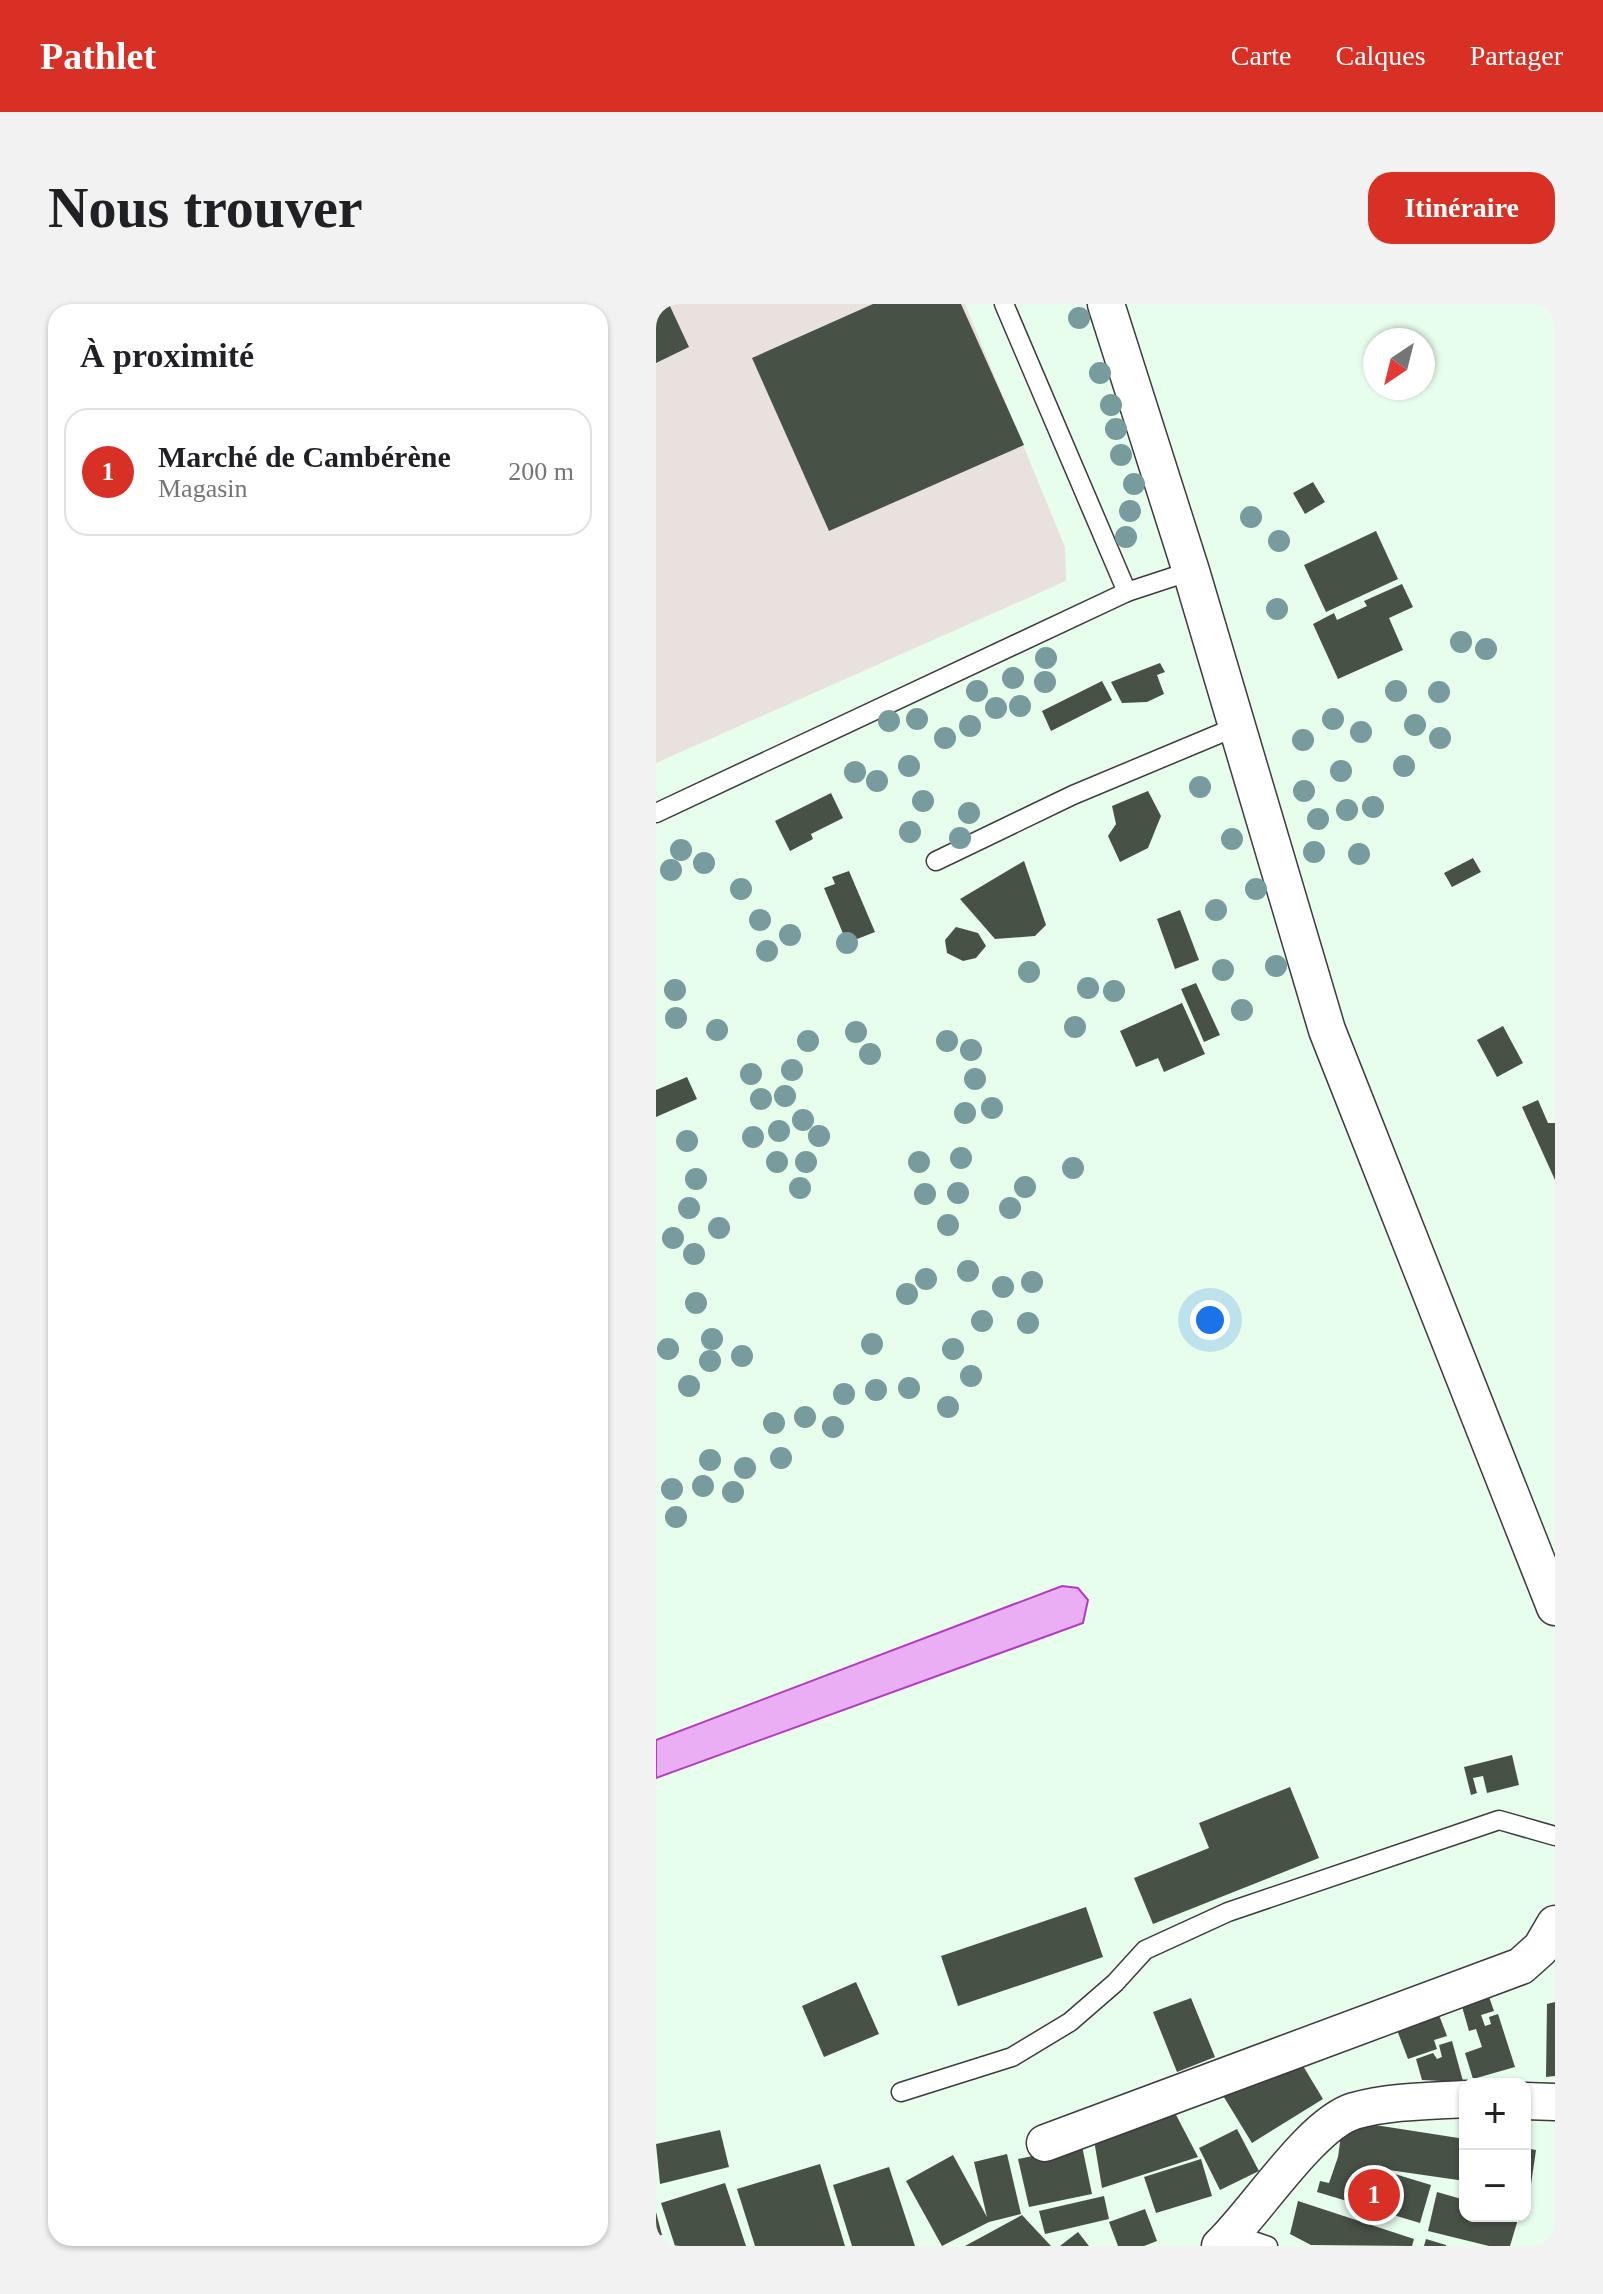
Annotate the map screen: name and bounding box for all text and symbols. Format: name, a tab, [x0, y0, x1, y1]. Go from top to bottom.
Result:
text: Pathlet	[40, 35, 156, 77]
text: Carte	[1231, 40, 1291, 71]
text: Calques	[1335, 40, 1426, 71]
text: Partager	[1470, 40, 1563, 71]
button: Itinéraire	[1368, 172, 1555, 244]
text: Nous trouver	[48, 177, 363, 239]
north arrow	[1363, 328, 1435, 400]
text: À proximité	[80, 337, 254, 374]
text: Marché de Cambérène	[158, 440, 451, 473]
text: 1	[102, 457, 115, 486]
text: 200 m	[508, 457, 574, 486]
text: Magasin	[158, 474, 248, 503]
your location	[1190, 1300, 1230, 1340]
map controls	[1459, 2078, 1531, 2222]
button: +	[1459, 2078, 1531, 2150]
button: −	[1459, 2150, 1531, 2222]
pin: 1	[1348, 2165, 1400, 2225]

